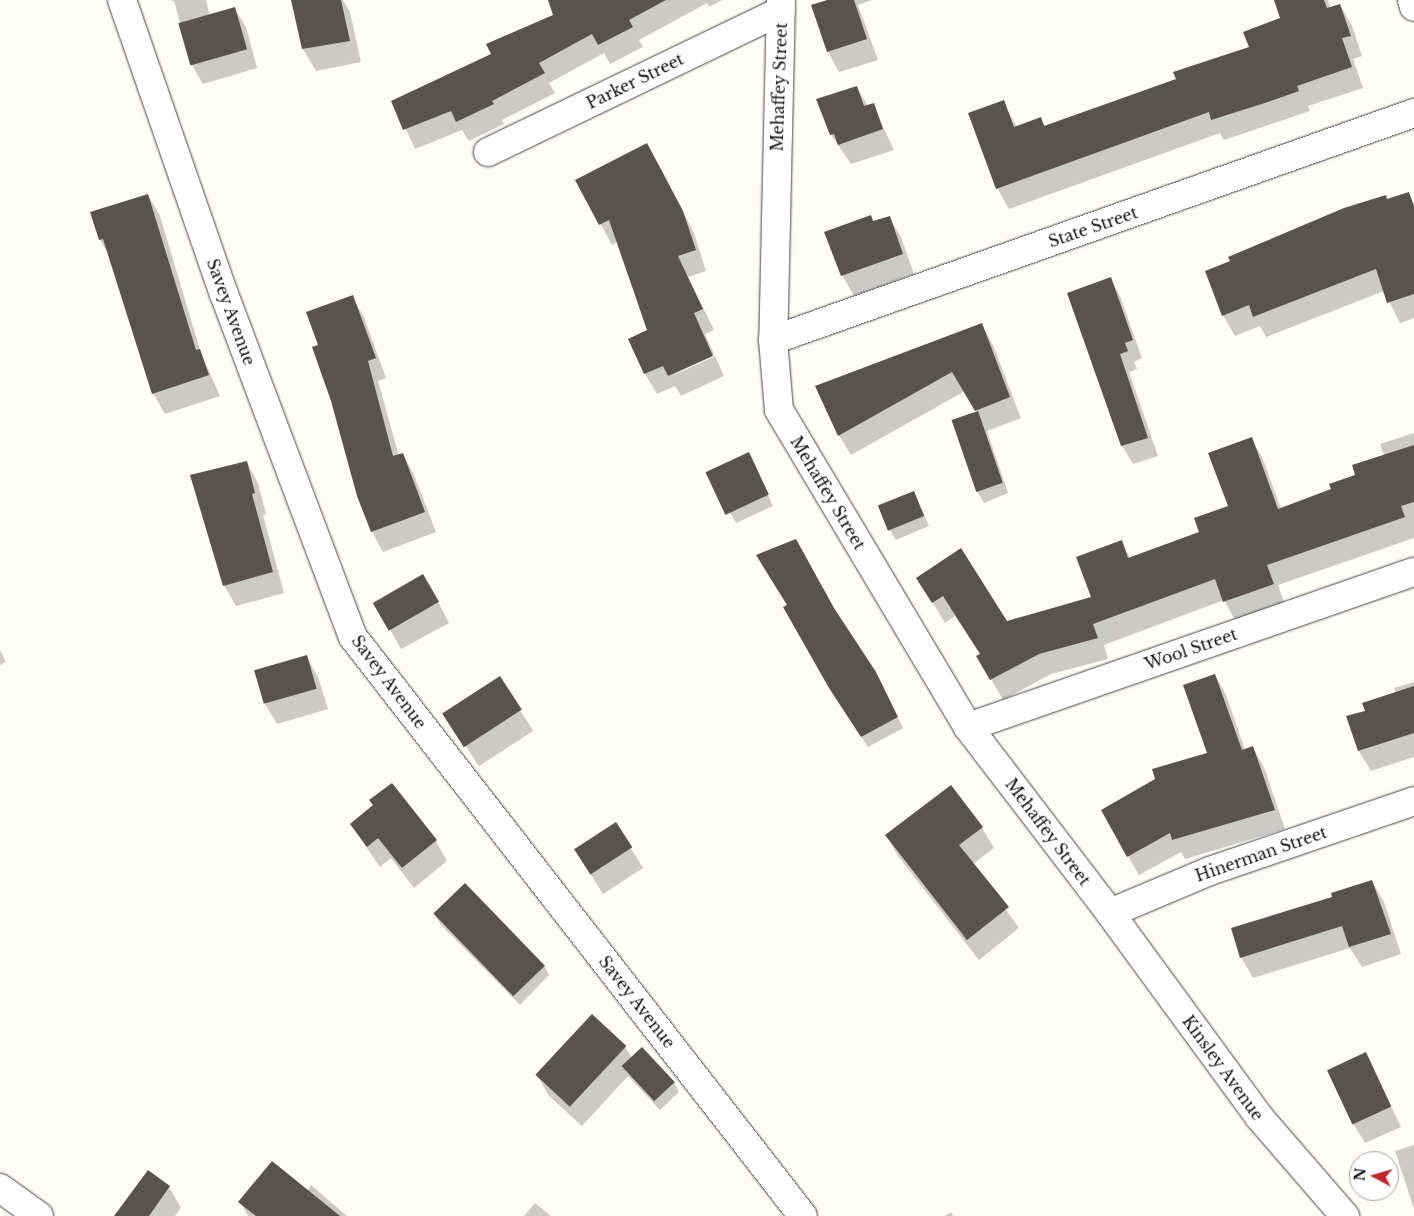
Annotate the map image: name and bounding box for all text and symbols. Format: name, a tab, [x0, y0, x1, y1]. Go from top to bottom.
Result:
street label: Mehaffey Street	[767, 22, 791, 152]
street label: Parker Street	[583, 49, 687, 113]
street label: State Street	[1046, 203, 1140, 251]
street label: Savey Avenue	[203, 256, 259, 368]
street label: Mehaffey Street	[786, 433, 870, 553]
street label: Wool Street	[1142, 624, 1240, 674]
street label: Savey Avenue	[347, 631, 431, 733]
street label: Mehaffey Street	[1001, 775, 1095, 889]
street label: Hinerman Street	[1193, 822, 1329, 886]
street label: Savey Avenue	[595, 952, 679, 1052]
street label: Kinsley Avenue	[1178, 1011, 1268, 1125]
north arrow	[1349, 1151, 1399, 1201]
text: N	[1350, 1167, 1370, 1182]

